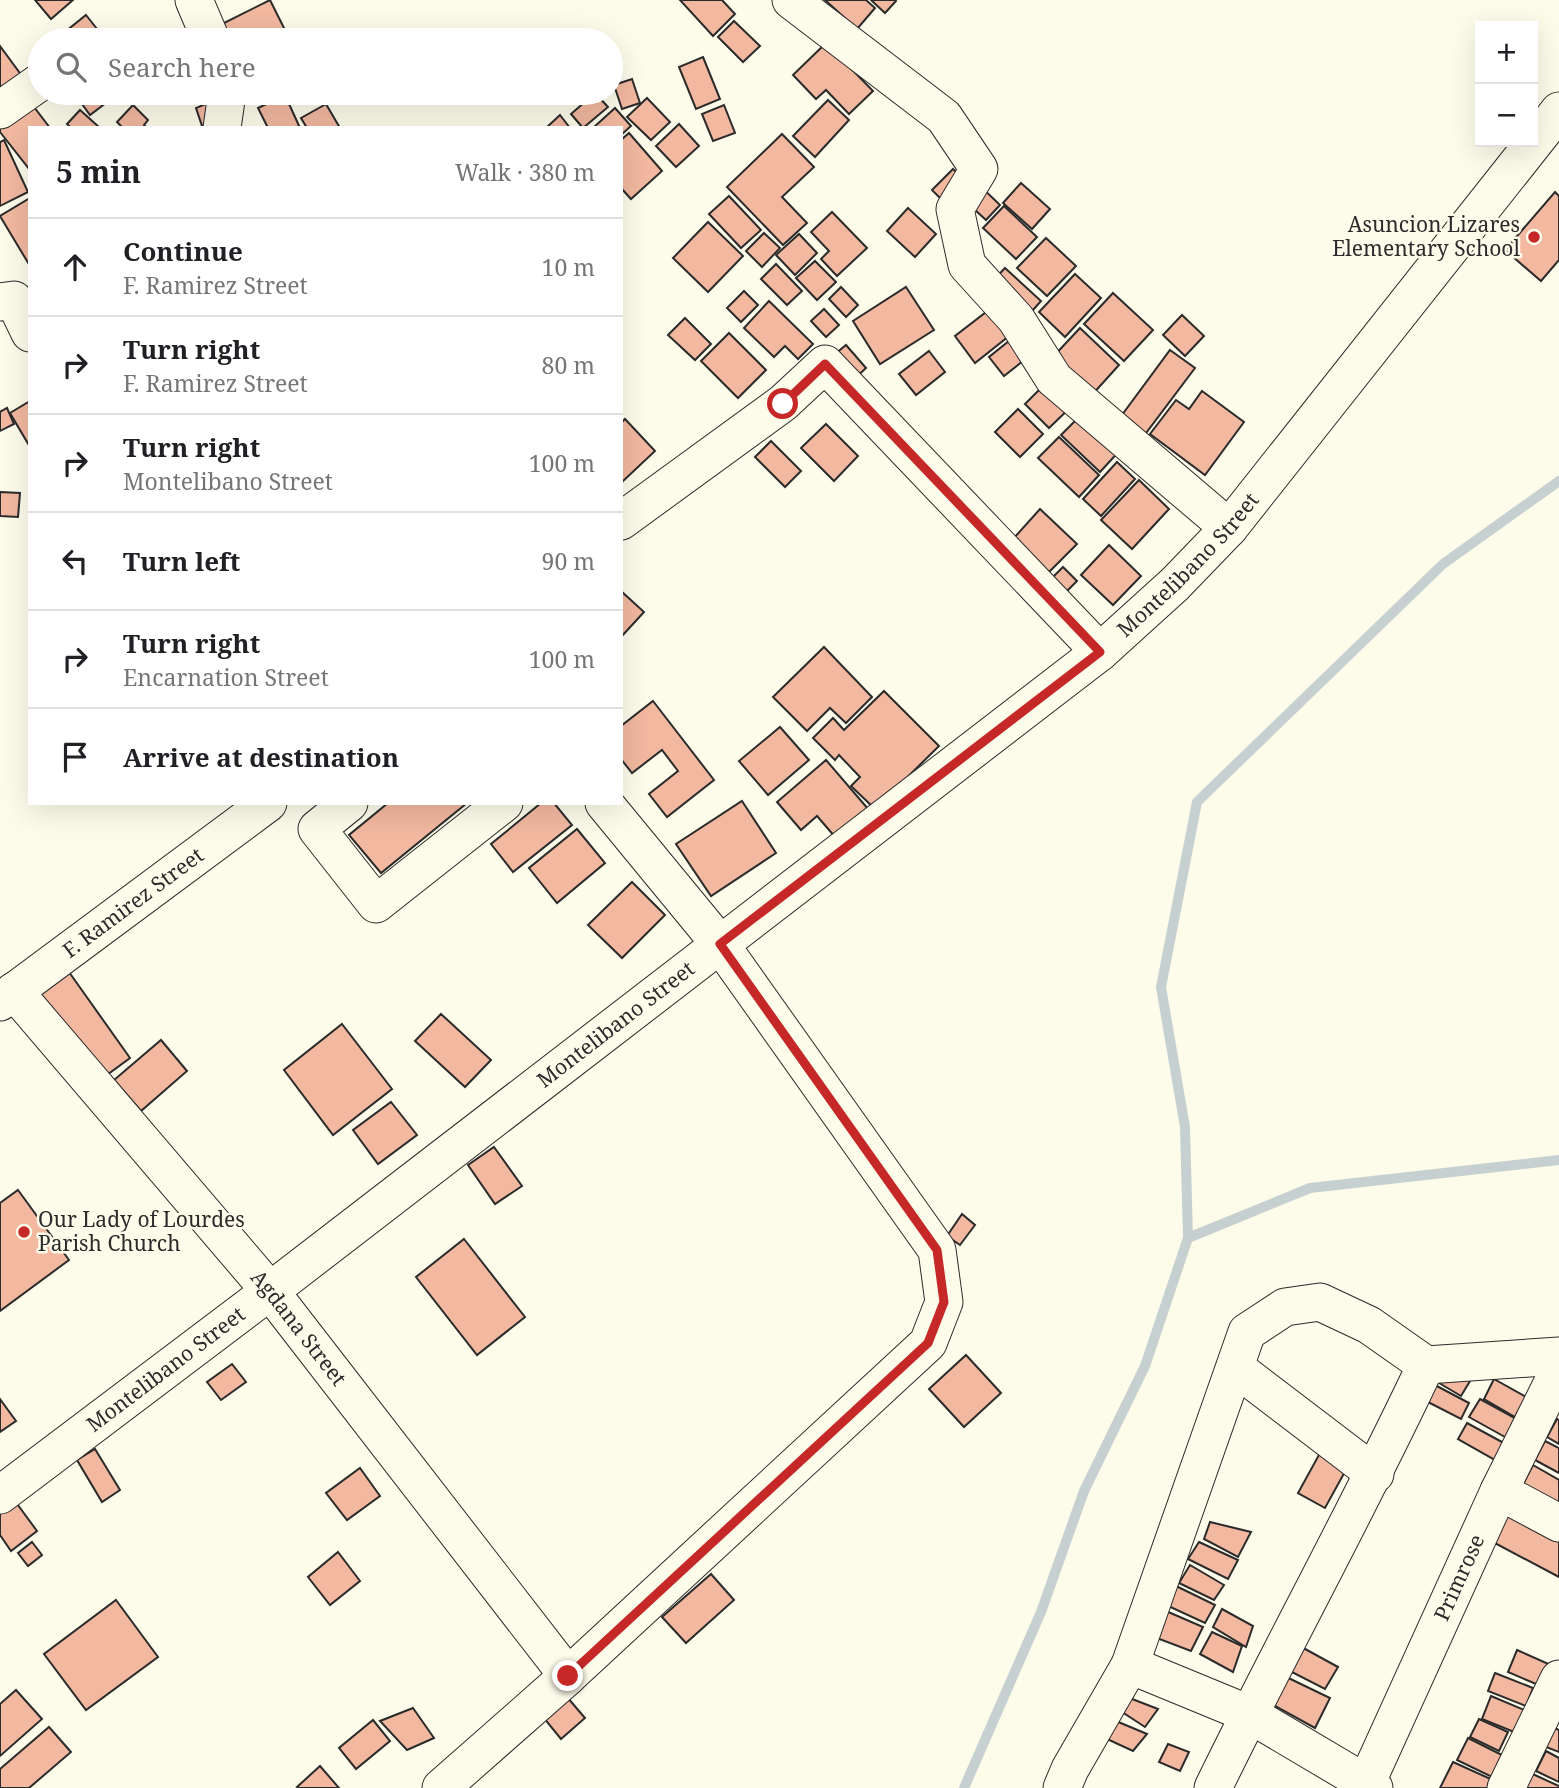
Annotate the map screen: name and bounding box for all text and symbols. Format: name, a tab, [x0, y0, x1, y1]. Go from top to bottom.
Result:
map controls	[1475, 21, 1538, 147]
button: +	[1475, 21, 1538, 84]
search box	[28, 28, 623, 105]
icon: search	[52, 48, 90, 86]
text: Search here	[108, 49, 256, 85]
button: −	[1475, 84, 1538, 147]
text: 5 min	[56, 151, 141, 192]
text: Walk · 380 m	[455, 156, 595, 188]
place label: Asuncion Lizares Elementary School	[1332, 210, 1520, 262]
marker: Asuncion Lizares Elementary School	[1526, 229, 1542, 245]
text: Continue	[123, 233, 243, 269]
icon: ahead	[56, 248, 94, 286]
text: 10 m	[542, 251, 595, 283]
text: F. Ramirez Street	[123, 269, 308, 301]
text: Turn right	[123, 331, 260, 367]
icon: right	[56, 346, 94, 384]
text: 80 m	[542, 349, 595, 381]
text: F. Ramirez Street	[123, 367, 308, 399]
route start	[767, 388, 798, 419]
text: Turn right	[123, 429, 260, 465]
icon: right	[56, 444, 94, 482]
text: 100 m	[529, 447, 595, 479]
text: Montelibano Street	[123, 465, 333, 497]
street label: Montelibano Street	[1111, 487, 1265, 643]
icon: left	[56, 542, 94, 580]
text: Turn left	[123, 543, 240, 579]
text: 90 m	[542, 545, 595, 577]
text: Turn right	[123, 625, 260, 661]
icon: right	[56, 640, 94, 678]
text: 100 m	[529, 643, 595, 675]
text: Encarnation Street	[123, 661, 329, 693]
icon: arrive	[56, 738, 94, 776]
text: Arrive at destination	[123, 739, 399, 775]
street label: F. Ramirez Street	[57, 841, 209, 964]
street label: Montelibano Street	[531, 954, 700, 1093]
place label: Our Lady of Lourdes Parish Church	[38, 1205, 245, 1257]
marker: Our Lady of Lourdes Parish Church	[16, 1224, 32, 1240]
street label: Agdana Street	[245, 1264, 353, 1391]
street label: Montelibano Street	[80, 1300, 250, 1438]
street label: Primrose	[1427, 1530, 1490, 1625]
route end	[552, 1660, 583, 1691]

